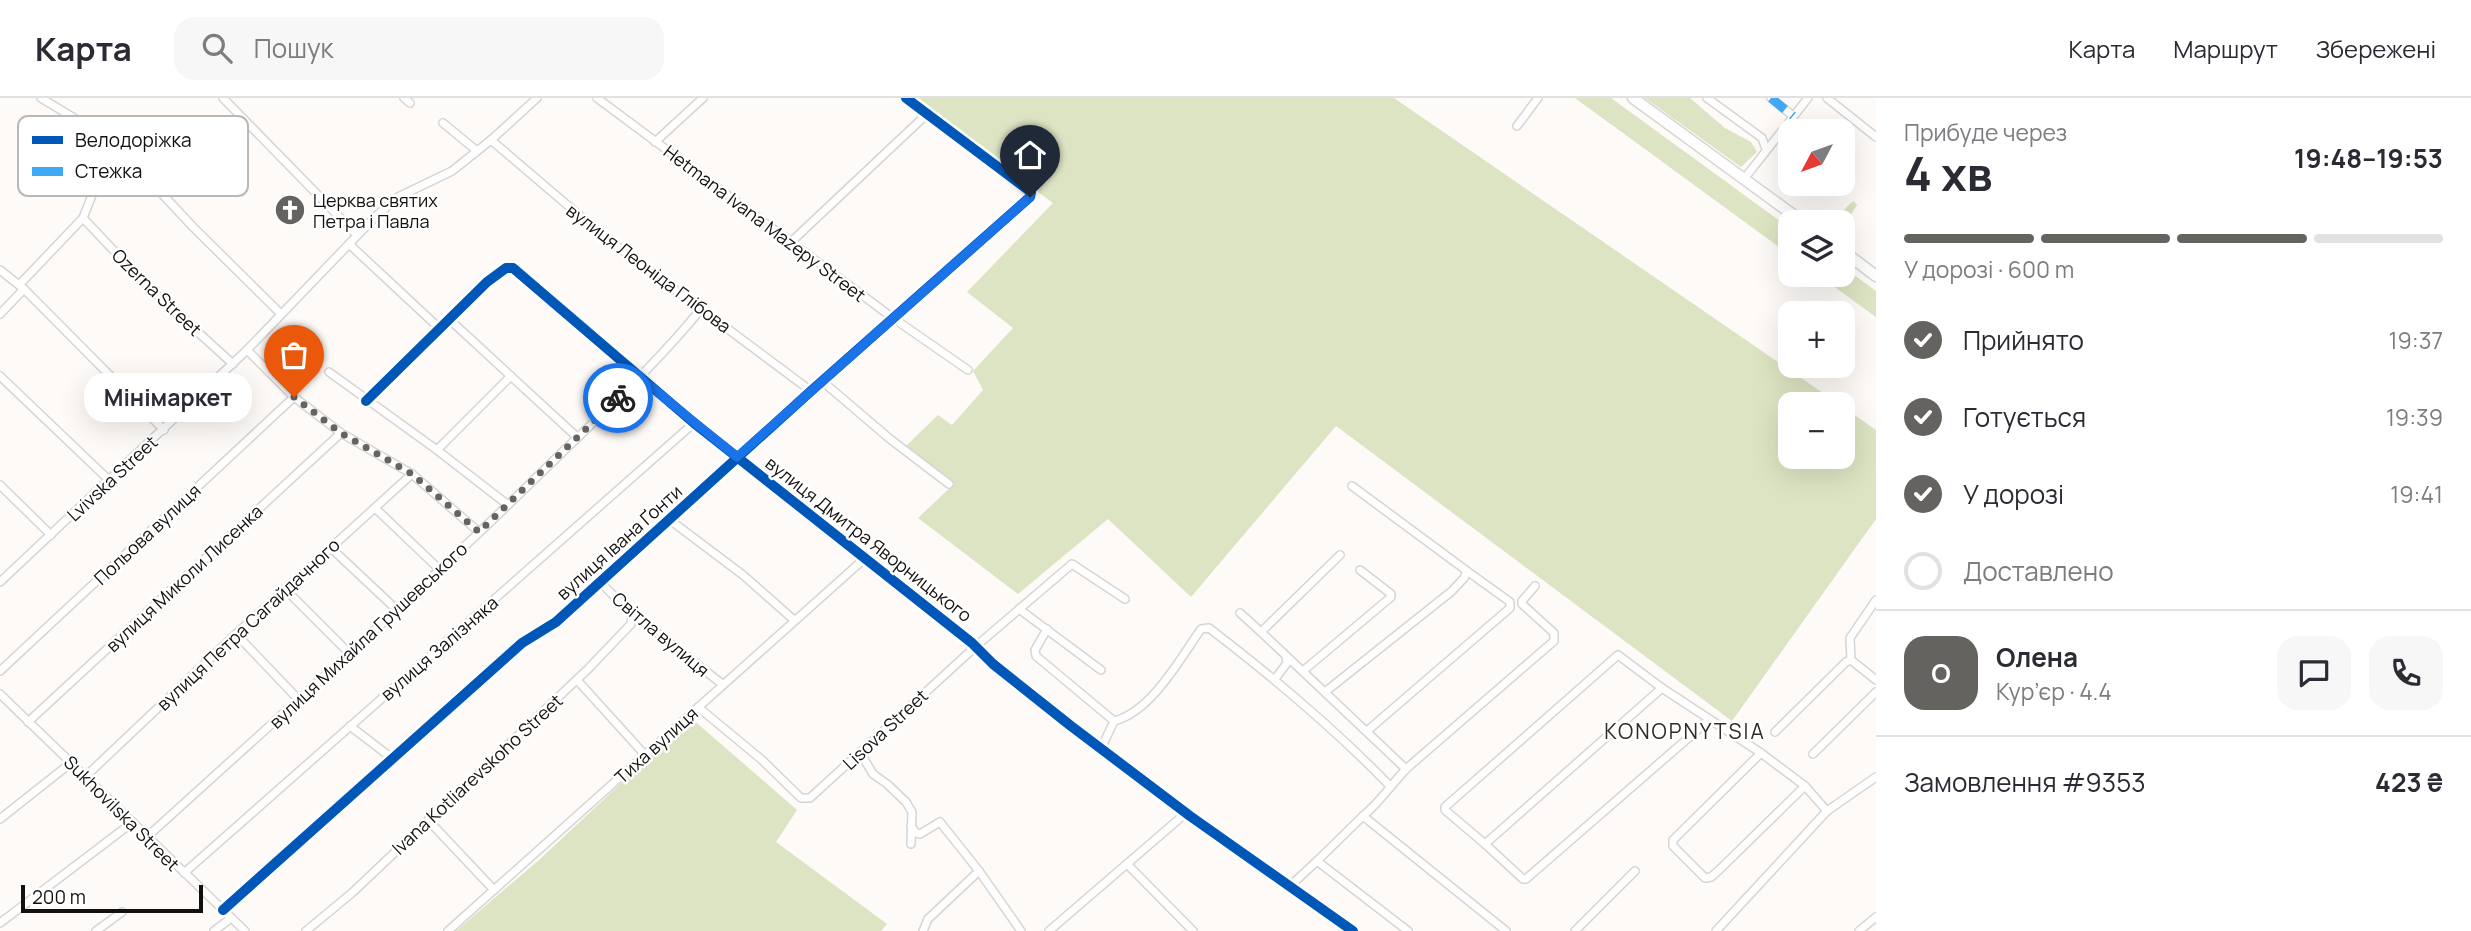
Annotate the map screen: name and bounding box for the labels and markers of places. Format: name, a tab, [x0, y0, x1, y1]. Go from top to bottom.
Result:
pin	[1000, 125, 1060, 197]
place label: Церква святих Петра і Павла	[313, 188, 438, 233]
church icon: Церква святих Петра і Павла	[273, 193, 307, 227]
pin	[264, 325, 324, 397]
callout: Мінімаркет	[84, 372, 252, 422]

